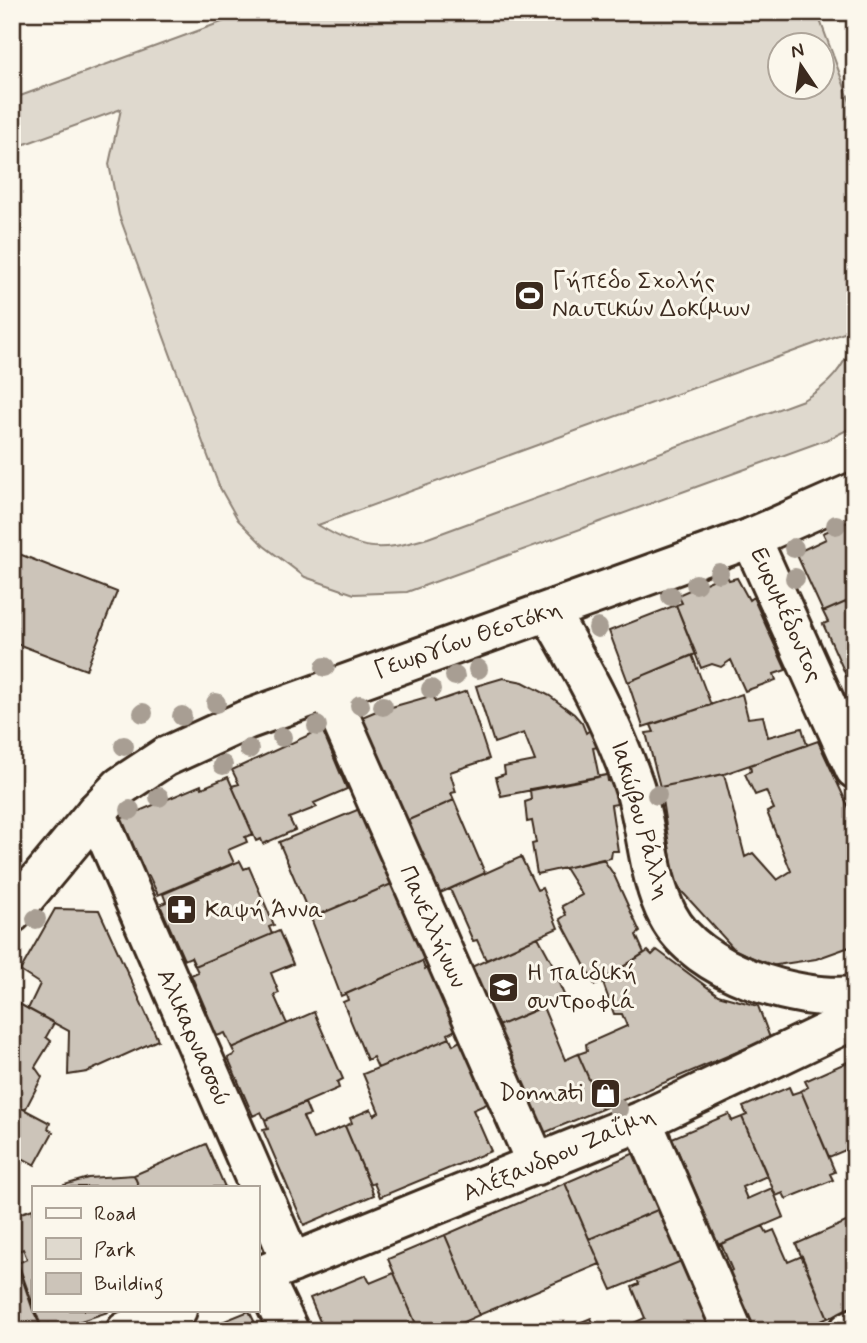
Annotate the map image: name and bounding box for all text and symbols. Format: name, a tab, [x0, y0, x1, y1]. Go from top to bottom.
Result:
north arrow	[766, 32, 836, 102]
text: N	[789, 37, 806, 65]
place label: Γήπεδο Σχολής Ναυτικών Δοκίμων	[552, 266, 750, 325]
sports icon: Γήπεδο Σχολής Ναυτικών Δοκίμων	[512, 278, 546, 312]
street label: Ευρυμέδοντος	[743, 542, 830, 687]
street label: Γεωργίου Θεοτόκη	[370, 593, 566, 687]
street label: Ιακώβου Ράλλη	[602, 737, 678, 903]
street label: Πανελλήνων	[391, 861, 473, 993]
pharmacy icon: Καψή Άννα	[165, 893, 199, 927]
place label: Καψή Άννα	[205, 895, 323, 926]
place label: Η παιδική συντροφιά	[527, 958, 637, 1017]
street label: Αλικαρνασσού	[149, 964, 237, 1112]
school or university icon: Η παιδική συντροφιά	[487, 970, 521, 1004]
shop icon: Donnati	[589, 1076, 623, 1110]
place label: Donnati	[499, 1078, 583, 1109]
street label: Αλέξανδρου Ζαΐμη	[458, 1100, 660, 1210]
legend	[32, 1186, 259, 1312]
text: Road	[94, 1200, 136, 1228]
text: Park	[94, 1236, 136, 1264]
text: Building	[94, 1270, 164, 1300]

